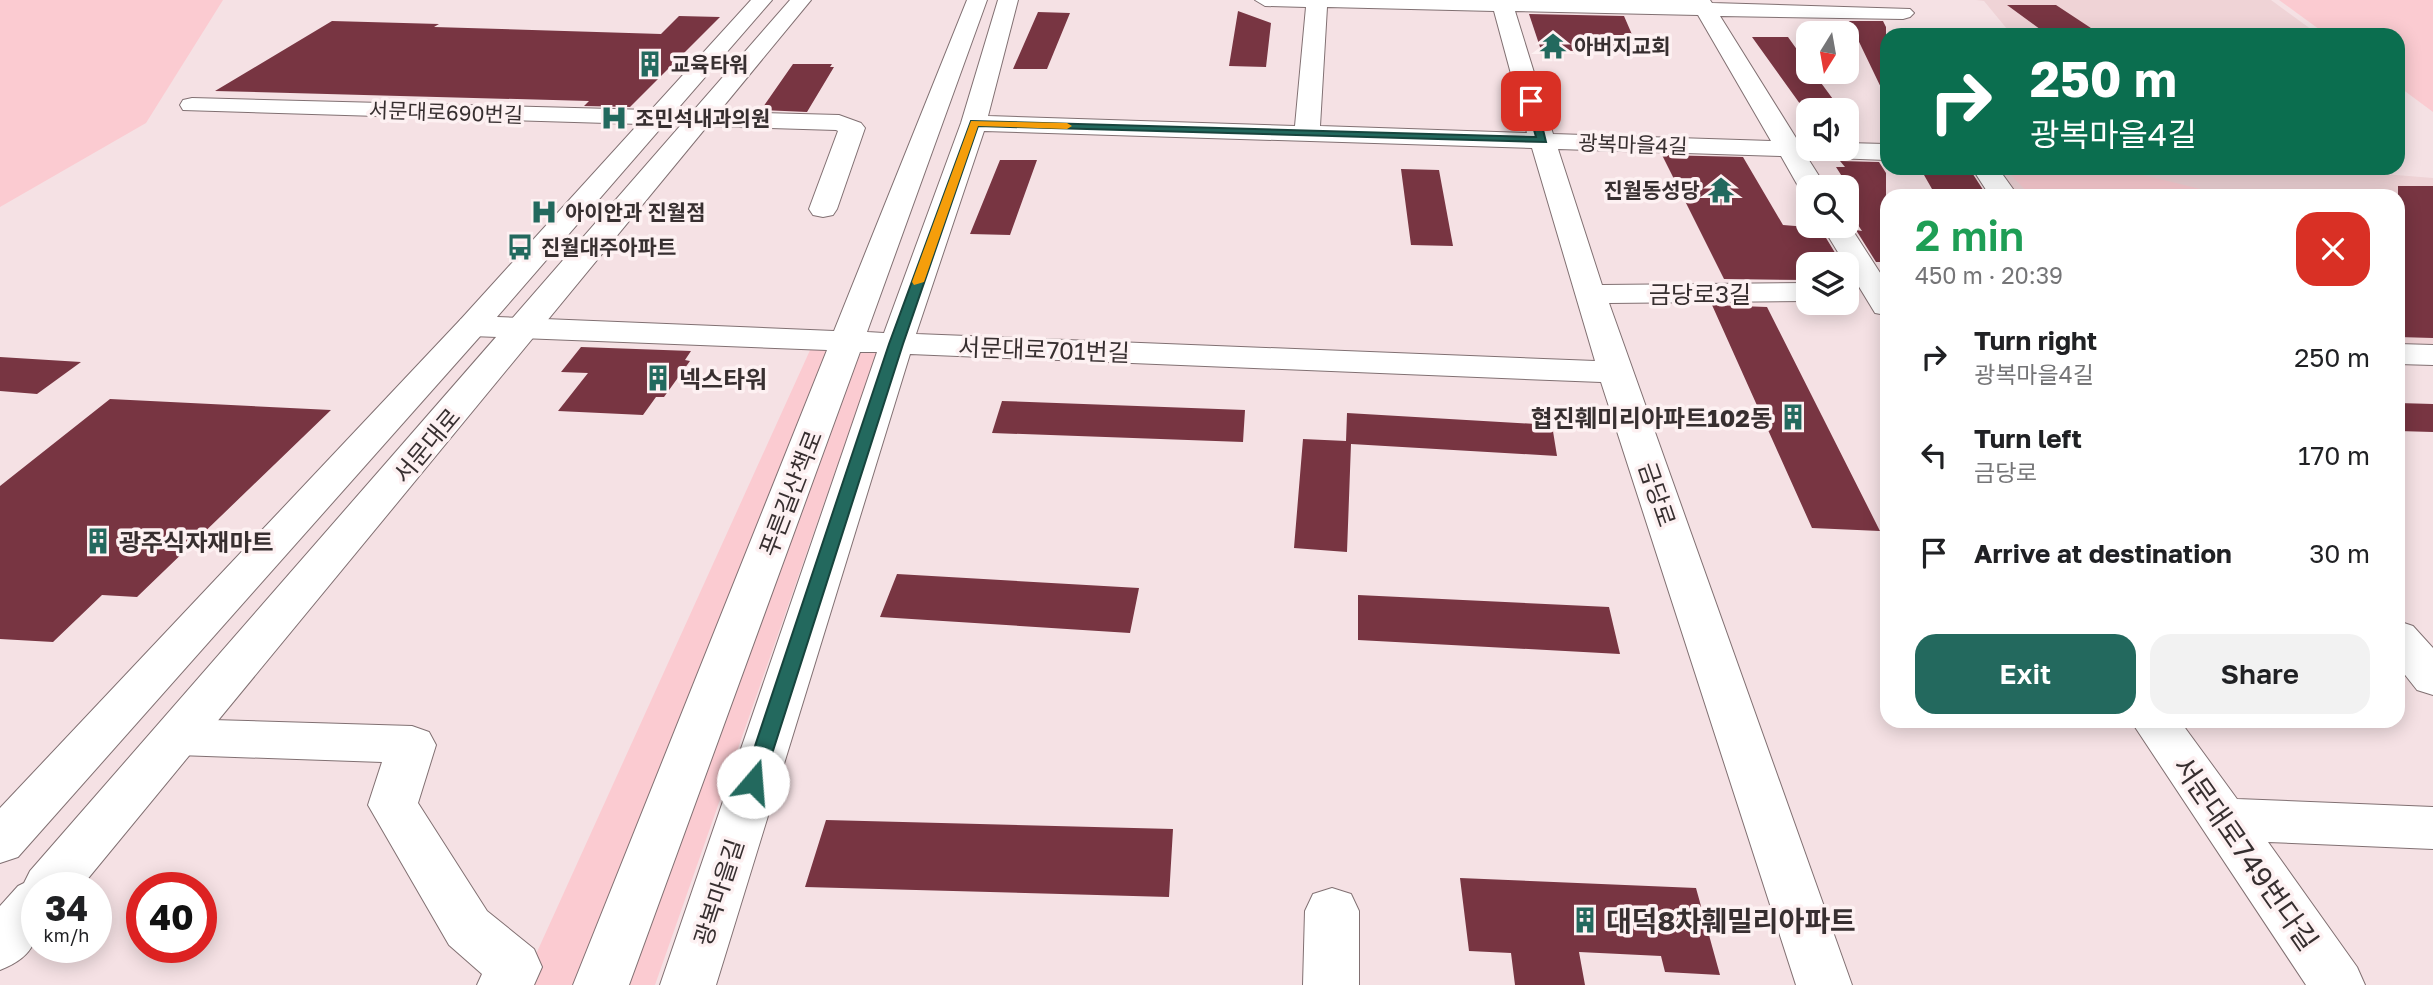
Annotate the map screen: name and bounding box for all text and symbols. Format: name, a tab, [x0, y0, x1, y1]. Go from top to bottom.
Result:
north arrow	[1796, 21, 1858, 84]
map controls	[1796, 21, 1859, 315]
temple icon: 아버지교회	[1538, 31, 1568, 61]
place label: 아버지교회	[1574, 33, 1671, 59]
building icon: 교육타워	[635, 49, 665, 79]
text: 250 m	[2030, 49, 2177, 108]
place label: 교육타워	[671, 51, 748, 77]
icon: right	[1915, 56, 2006, 147]
pin	[1501, 71, 1561, 131]
icon: arrive	[1512, 82, 1550, 120]
street label: 서문대로690번길	[368, 96, 524, 128]
button: sound	[1796, 98, 1859, 161]
hospital icon: 조민석내과의원	[599, 103, 629, 133]
place label: 조민석내과의원	[635, 105, 770, 131]
text: 광복마을4길	[2030, 115, 2197, 153]
street label: 광복마을4길	[1578, 129, 1688, 159]
temple icon: 진월동성당	[1706, 175, 1736, 205]
button: search	[1796, 175, 1859, 238]
place label: 진월동성당	[1603, 177, 1700, 203]
hospital icon: 아이안과 진월점	[529, 197, 559, 227]
place label: 아이안과 진월점	[565, 199, 706, 225]
text: 2 min	[1915, 210, 2024, 260]
button: close	[2296, 212, 2370, 286]
bus stop icon: 진월대주아파트	[505, 232, 535, 262]
place label: 진월대주아파트	[541, 234, 676, 260]
button: layers	[1796, 252, 1859, 315]
text: 450 m · 20:39	[1915, 261, 2063, 289]
street label: 금당로3길	[1649, 279, 1751, 308]
text: Turn right	[1974, 325, 2097, 356]
street label: 서문대로701번길	[958, 332, 1130, 366]
icon: right	[1915, 338, 1953, 376]
text: 250 m	[2294, 342, 2370, 373]
text: 광복마을4길	[1974, 360, 2094, 388]
building icon: 넥스타워	[643, 363, 673, 393]
place label: 넥스타워	[679, 364, 767, 393]
street label: 서문대로	[387, 402, 465, 488]
building icon: 협진훼미리아파트102동	[1778, 402, 1808, 432]
place label: 협진훼미리아파트102동	[1531, 403, 1772, 432]
text: Turn left	[1974, 423, 2082, 454]
street label: 푸른길산책로	[753, 426, 827, 560]
icon: left	[1915, 436, 1953, 474]
text: 170 m	[2298, 440, 2370, 471]
street label: 금당로	[1634, 458, 1682, 530]
text: 금당로	[1974, 458, 2037, 486]
building icon: 광주식자재마트	[83, 526, 113, 556]
place label: 광주식자재마트	[119, 527, 274, 556]
icon: arrive	[1915, 534, 1953, 572]
text: Arrive at destination	[1974, 538, 2232, 569]
text: 30 m	[2309, 538, 2370, 569]
button: Exit	[1915, 634, 2136, 714]
button: Share	[2150, 634, 2370, 714]
position arrow	[716, 745, 790, 819]
street label: 서문대로749번다길	[2167, 750, 2325, 956]
street label: 광복마을길	[687, 835, 749, 949]
speed limit sign: 40	[126, 872, 217, 963]
text: 34	[45, 887, 88, 929]
place label: 대덕8차훼밀리아파트	[1606, 904, 1856, 937]
building icon: 대덕8차훼밀리아파트	[1570, 905, 1600, 935]
text: km/h	[44, 924, 89, 946]

